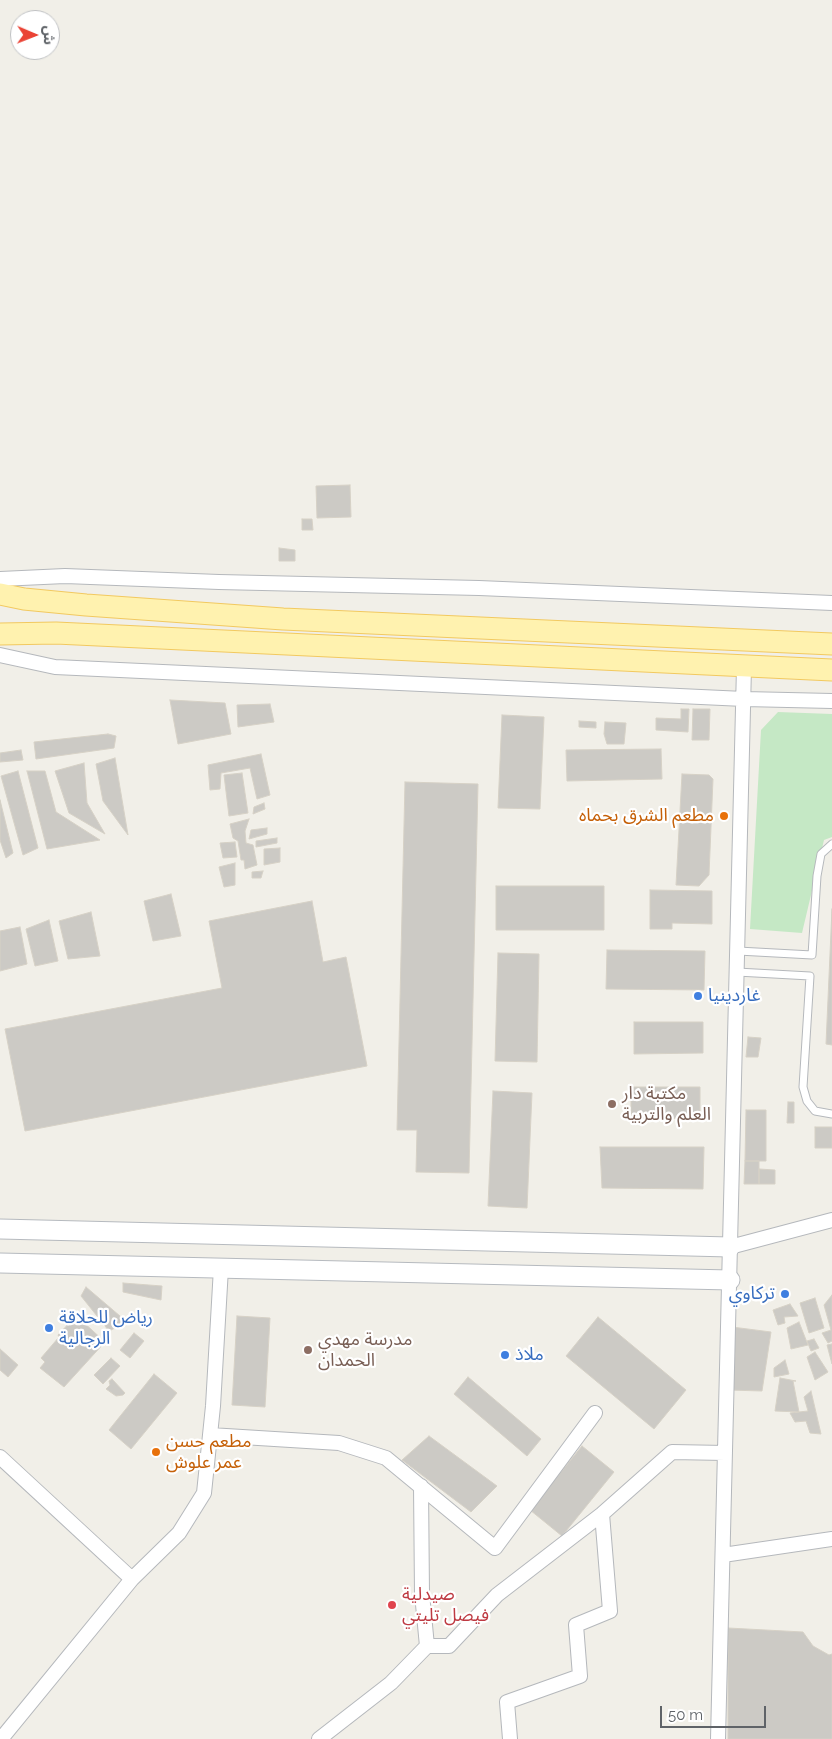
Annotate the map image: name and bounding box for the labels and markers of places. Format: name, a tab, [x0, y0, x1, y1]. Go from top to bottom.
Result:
place label: مطعم الشرق بحماه	[579, 805, 714, 827]
marker: مطعم الشرق بحماه	[718, 810, 730, 822]
place label: غاردينيا	[708, 985, 760, 1007]
marker: غاردينيا	[692, 990, 704, 1002]
place label: مكتبة دار العلم والتربية	[622, 1083, 711, 1126]
marker: مكتبة دار العلم والتربية	[606, 1098, 618, 1110]
place label: تركاوي	[729, 1283, 775, 1305]
marker: تركاوي	[779, 1288, 791, 1300]
place label: رياض للحلاقة الرجالية	[59, 1307, 153, 1350]
marker: رياض للحلاقة الرجالية	[43, 1322, 55, 1334]
place label: مدرسة مهدي الحمدان	[318, 1329, 412, 1372]
marker: مدرسة مهدي الحمدان	[302, 1344, 314, 1356]
place label: ملاذ	[515, 1344, 544, 1366]
marker: ملاذ	[499, 1349, 511, 1361]
place label: مطعم حسن عمر علوش	[166, 1431, 251, 1474]
marker: مطعم حسن عمر علوش	[150, 1446, 162, 1458]
place label: صيدلية فيصل تليتي	[402, 1584, 489, 1626]
marker: صيدلية فيصل تليتي	[386, 1599, 398, 1611]

